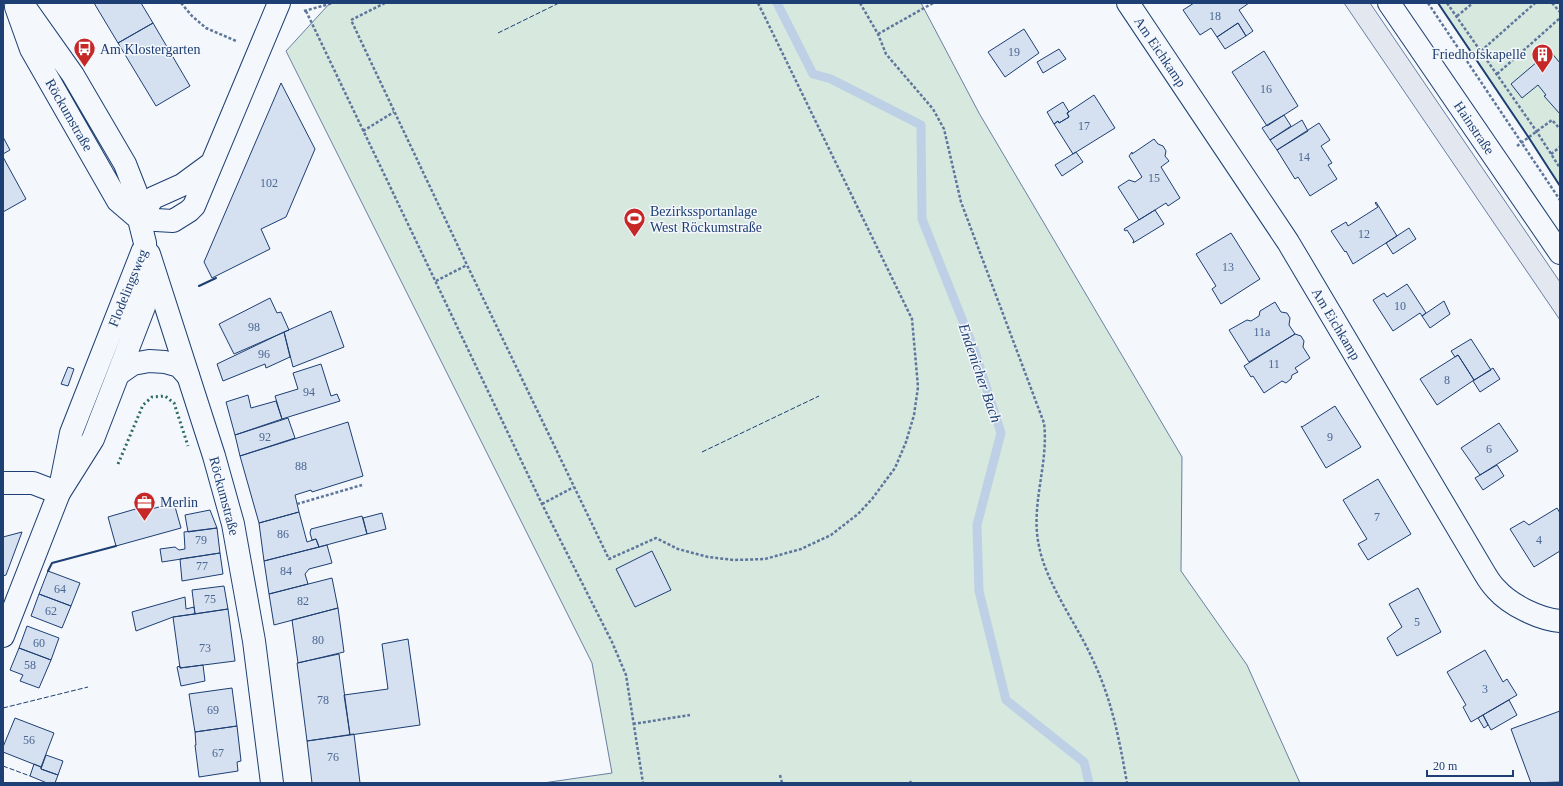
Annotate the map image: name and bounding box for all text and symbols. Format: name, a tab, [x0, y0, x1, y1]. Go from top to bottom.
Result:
house number: 18	[1209, 9, 1221, 23]
street label: Am Eichkamp	[1131, 14, 1189, 90]
bus stop icon: Am Klostergarten	[72, 36, 98, 69]
building icon: Friedhofskapelle	[1529, 41, 1555, 74]
place label: Am Klostergarten	[100, 42, 200, 57]
house number: 19	[1008, 45, 1020, 59]
place label: Friedhofskapelle	[1432, 47, 1526, 62]
street label: Röckumstraße	[42, 76, 96, 154]
house number: 16	[1260, 82, 1272, 96]
street label: Hainstraße	[1451, 99, 1497, 157]
house number: 17	[1078, 119, 1090, 133]
house number: 14	[1298, 150, 1310, 164]
house number: 15	[1148, 171, 1160, 185]
house number: 102	[260, 176, 278, 190]
place label: Bezirkssportanlage West Röckumstraße	[650, 204, 762, 235]
sports icon: Bezirkssportanlage West Röckumstraße	[622, 206, 648, 239]
house number: 12	[1358, 227, 1370, 241]
street label: Flodelingsweg	[106, 247, 150, 329]
house number: 13	[1222, 260, 1234, 274]
street label: Am Eichkamp	[1309, 285, 1363, 363]
house number: 10	[1394, 299, 1406, 313]
house number: 98	[248, 320, 260, 334]
water label: Endenicher Bach	[955, 320, 1004, 425]
house number: 11a	[1254, 325, 1271, 339]
house number: 96	[258, 347, 270, 361]
house number: 11	[1268, 357, 1280, 371]
house number: 8	[1444, 373, 1450, 387]
house number: 94	[303, 385, 315, 399]
house number: 92	[259, 430, 271, 444]
house number: 9	[1327, 430, 1333, 444]
house number: 6	[1486, 442, 1492, 456]
street label: Röckumstraße	[206, 455, 242, 537]
house number: 88	[295, 459, 307, 473]
office icon: Merlin	[132, 489, 158, 522]
place label: Merlin	[160, 495, 198, 510]
house number: 7	[1374, 510, 1380, 524]
house number: 86	[277, 527, 289, 541]
house number: 79	[195, 533, 207, 547]
house number: 4	[1536, 533, 1542, 547]
house number: 77	[196, 559, 208, 573]
house number: 84	[280, 564, 292, 578]
house number: 64	[54, 582, 66, 596]
house number: 75	[204, 592, 216, 606]
house number: 82	[297, 594, 309, 608]
house number: 62	[45, 604, 57, 618]
house number: 5	[1414, 615, 1420, 629]
house number: 80	[312, 633, 324, 647]
house number: 60	[33, 636, 45, 650]
house number: 73	[199, 641, 211, 655]
house number: 58	[24, 658, 36, 672]
house number: 3	[1482, 682, 1488, 696]
house number: 78	[317, 693, 329, 707]
house number: 69	[207, 703, 219, 717]
house number: 56	[23, 733, 35, 747]
house number: 67	[212, 746, 224, 760]
house number: 76	[327, 750, 339, 764]
scale bar	[1427, 752, 1513, 778]
text: 20 m	[1433, 759, 1458, 773]

